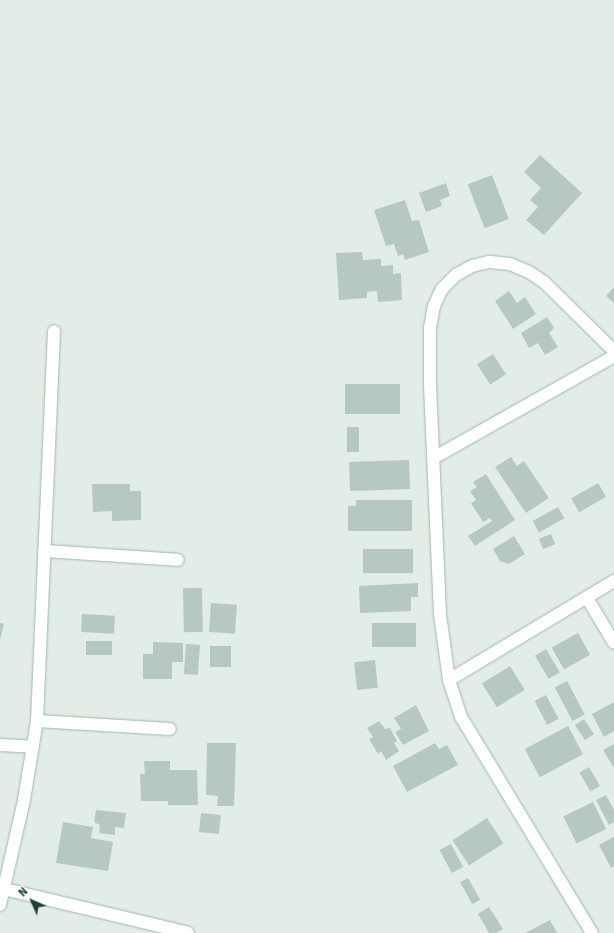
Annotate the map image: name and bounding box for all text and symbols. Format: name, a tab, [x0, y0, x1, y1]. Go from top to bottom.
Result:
north arrow	[12, 881, 52, 921]
text: N	[16, 885, 30, 899]

